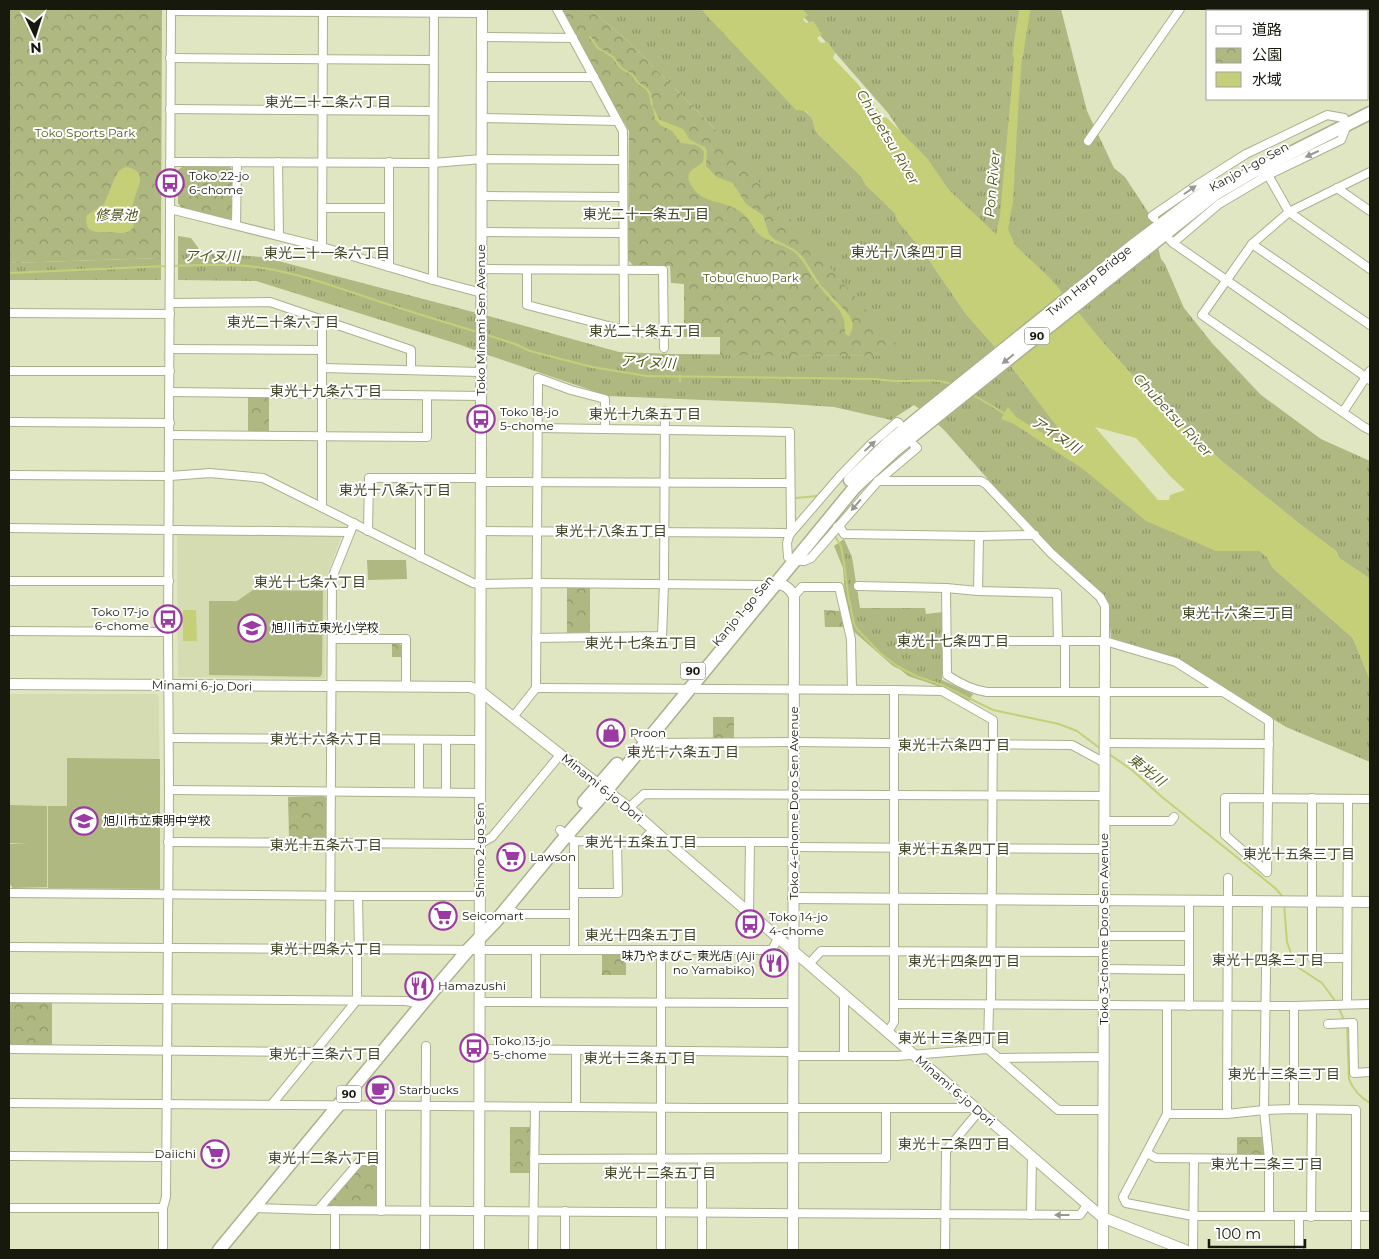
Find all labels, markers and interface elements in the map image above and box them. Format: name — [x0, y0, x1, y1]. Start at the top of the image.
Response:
north arrow — [10, 10, 60, 60]
legend — [1206, 10, 1369, 100]
text: 道路 — [1252, 20, 1282, 39]
text: N — [30, 39, 42, 57]
text: 公園 — [1252, 45, 1282, 64]
text: 水域 — [1252, 70, 1282, 89]
water label: Chubetsu River — [853, 86, 924, 188]
district label: 東光二十二条六丁目 — [265, 93, 391, 111]
park label: Toko Sports Park — [35, 125, 136, 140]
street label: Kanjo 1-go Sen — [1207, 139, 1291, 194]
water label: Pon River — [980, 149, 1004, 218]
one-way arrow — [1305, 150, 1319, 158]
bus stop icon: Toko 22-jo 6-chome — [155, 168, 185, 198]
place label: Toko 22-jo 6-chome — [189, 168, 249, 197]
one-way arrow — [1183, 185, 1197, 195]
district label: 東光二十一条五丁目 — [583, 205, 709, 223]
water label: 修景池 — [95, 206, 139, 224]
street label: Twin Harp Bridge — [1043, 242, 1134, 319]
district label: 東光十八条四丁目 — [851, 243, 963, 261]
district label: 東光二十一条六丁目 — [264, 244, 390, 262]
street label: Toko Minami Sen Avenue — [473, 244, 488, 396]
water label: アイヌ川 — [184, 247, 242, 265]
park label: Tobu Chuo Park — [703, 270, 800, 285]
district label: 東光二十条六丁目 — [227, 313, 339, 331]
district label: 東光二十条五丁目 — [589, 322, 701, 340]
road number: 90 — [1024, 328, 1050, 344]
water label: アイヌ川 — [620, 352, 678, 373]
one-way arrow — [1002, 354, 1015, 365]
water label: Chubetsu River — [1130, 369, 1217, 461]
district label: 東光十九条六丁目 — [270, 382, 382, 400]
bus stop icon: Toko 18-jo 5-chome — [466, 404, 496, 434]
place label: Toko 18-jo 5-chome — [500, 404, 559, 433]
district label: 東光十九条五丁目 — [589, 405, 701, 423]
water label: アイヌ川 — [1028, 412, 1086, 459]
one-way arrow — [864, 440, 876, 452]
district label: 東光十八条六丁目 — [339, 481, 451, 499]
one-way arrow — [851, 499, 862, 511]
district label: 東光十八条五丁目 — [555, 522, 667, 540]
street label: Kanjo 1-go Sen — [709, 572, 777, 649]
district label: 東光十七条六丁目 — [254, 573, 366, 591]
place label: Toko 17-jo 6-chome — [91, 604, 149, 633]
bus stop icon: Toko 17-jo 6-chome — [153, 604, 183, 634]
district label: 東光十六条三丁目 — [1182, 604, 1294, 622]
school or university icon: 旭川市立東光小学校 — [237, 613, 267, 643]
place label: 旭川市立東光小学校 — [271, 620, 379, 635]
district label: 東光十七条四丁目 — [897, 632, 1009, 650]
district label: 東光十七条五丁目 — [585, 634, 697, 652]
road number: 90 — [680, 662, 706, 679]
street label: Minami 6-jo Dori — [152, 677, 252, 694]
street label: Toko 4-chome Doro Sen Avenue — [786, 706, 801, 900]
shop icon: Proon — [596, 718, 626, 748]
place label: Proon — [630, 725, 666, 740]
district label: 東光十六条六丁目 — [270, 730, 382, 748]
district label: 東光十六条四丁目 — [898, 736, 1010, 754]
district label: 東光十六条五丁目 — [627, 743, 739, 761]
street label: Minami 6-jo Dori — [559, 750, 646, 825]
water label: 東光川 — [1125, 750, 1171, 791]
street label: Shimo 2-go Sen — [472, 802, 487, 898]
school or university icon: 旭川市立東明中学校 — [69, 806, 99, 836]
place label: 旭川市立東明中学校 — [103, 813, 211, 828]
district label: 東光十五条五丁目 — [585, 833, 697, 851]
street label: Toko 3-chome Doro Sen Avenue — [1096, 833, 1111, 1025]
district label: 東光十五条六丁目 — [270, 836, 382, 854]
district label: 東光十五条四丁目 — [898, 840, 1010, 858]
supermarket icon: Lawson — [496, 842, 526, 872]
district label: 東光十五条三丁目 — [1243, 845, 1355, 863]
place label: Lawson — [530, 849, 576, 864]
supermarket icon: Seicomart — [428, 901, 458, 931]
place label: Seicomart — [462, 908, 524, 923]
bus stop icon: Toko 14-jo 4-chome — [735, 909, 765, 939]
place label: Toko 14-jo 4-chome — [769, 909, 828, 938]
district label: 東光十四条五丁目 — [585, 926, 697, 944]
district label: 東光十四条六丁目 — [270, 940, 382, 958]
place label: 味乃やまびこ 東光店 (Aji no Yamabiko) — [622, 948, 755, 977]
restaurant icon: 味乃やまびこ 東光店 (Aji no Yamabiko) — [759, 948, 789, 978]
district label: 東光十四条三丁目 — [1212, 951, 1324, 969]
district label: 東光十四条四丁目 — [908, 952, 1020, 970]
restaurant icon: Hamazushi — [404, 971, 434, 1001]
place label: Hamazushi — [438, 978, 506, 993]
district label: 東光十三条四丁目 — [898, 1029, 1010, 1047]
bus stop icon: Toko 13-jo 5-chome — [459, 1033, 489, 1063]
place label: Toko 13-jo 5-chome — [493, 1033, 551, 1062]
district label: 東光十三条六丁目 — [269, 1045, 381, 1063]
district label: 東光十三条五丁目 — [584, 1049, 696, 1067]
street label: Minami 6-jo Dori — [913, 1052, 998, 1129]
district label: 東光十三条三丁目 — [1228, 1065, 1340, 1083]
cafe icon: Starbucks — [365, 1075, 395, 1105]
place label: Starbucks — [399, 1082, 459, 1097]
road number: 90 — [336, 1086, 362, 1102]
district label: 東光十二条四丁目 — [898, 1135, 1010, 1153]
supermarket icon: Daiichi — [200, 1139, 230, 1169]
place label: Daiichi — [155, 1146, 196, 1161]
district label: 東光十二条六丁目 — [268, 1149, 380, 1167]
district label: 東光十二条三丁目 — [1211, 1155, 1323, 1173]
district label: 東光十二条五丁目 — [604, 1164, 716, 1182]
one-way arrow — [1053, 1211, 1069, 1219]
scale bar — [1209, 1216, 1305, 1248]
text: 100 m — [1216, 1224, 1261, 1243]

